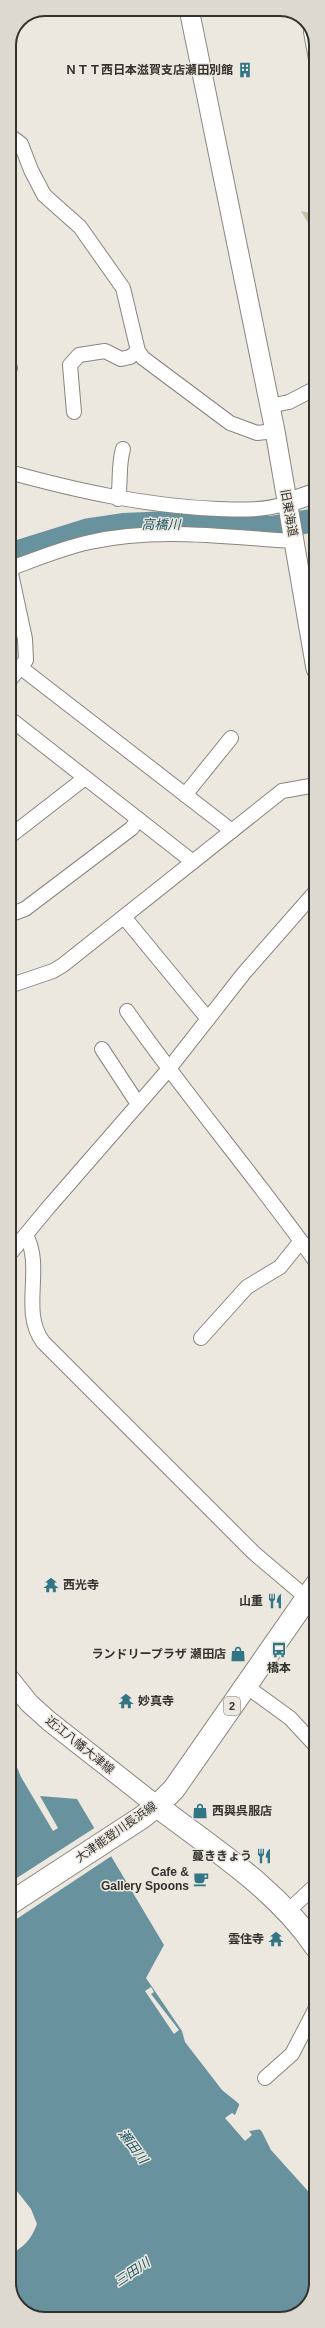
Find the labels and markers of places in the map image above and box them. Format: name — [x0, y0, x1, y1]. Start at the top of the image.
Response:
building icon: ＮＴＴ西日本滋賀支店瀬田別館 — [236, 61, 254, 79]
place label: ＮＴＴ西日本滋賀支店瀬田別館 — [65, 63, 233, 77]
temple icon: 西光寺 — [42, 1576, 60, 1594]
place label: 西光寺 — [63, 1578, 99, 1592]
restaurant icon: 山重 — [266, 1592, 284, 1610]
place label: 山重 — [239, 1594, 263, 1608]
bus stop icon: 橋本 — [270, 1641, 288, 1659]
shop icon: ランドリープラザ 瀬田店 — [229, 1645, 247, 1663]
place label: ランドリープラザ 瀬田店 — [91, 1647, 226, 1661]
place label: 橋本 — [267, 1661, 291, 1675]
temple icon: 妙真寺 — [117, 1692, 135, 1710]
place label: 妙真寺 — [138, 1694, 174, 1708]
shop icon: 西與呉服店 — [191, 1802, 209, 1820]
place label: 西與呉服店 — [212, 1804, 272, 1818]
restaurant icon: 蔓ききょう — [255, 1847, 273, 1865]
place label: 蔓ききょう — [192, 1849, 252, 1863]
place label: Cafe & Gallery Spoons — [101, 1865, 189, 1893]
cafe icon: Cafe & Gallery Spoons — [192, 1870, 210, 1888]
temple icon: 雲住寺 — [267, 1930, 285, 1948]
place label: 雲住寺 — [228, 1932, 264, 1946]

